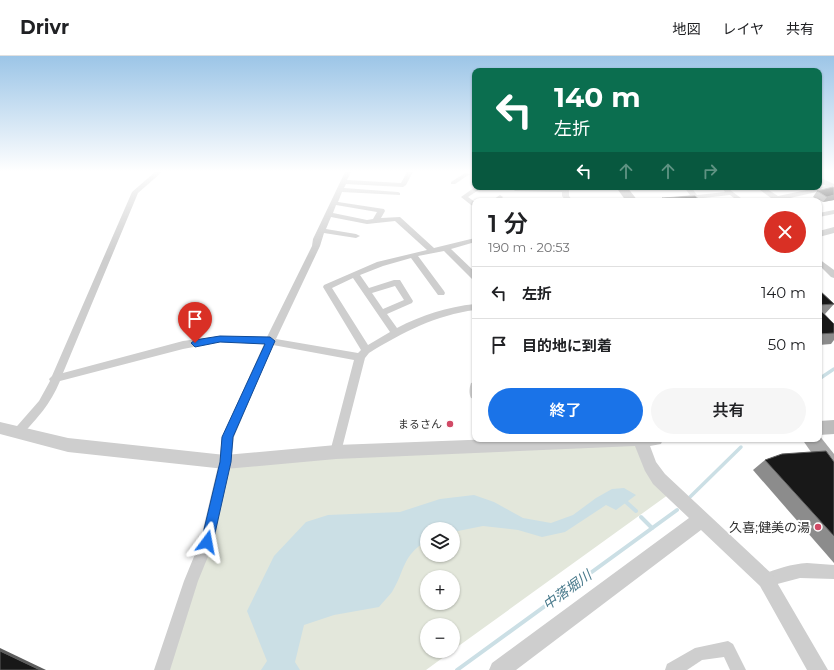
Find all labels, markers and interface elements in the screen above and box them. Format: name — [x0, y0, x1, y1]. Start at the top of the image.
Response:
text: Drivr — [20, 16, 69, 39]
text: 地図 — [672, 20, 700, 38]
text: レイヤ — [722, 20, 764, 38]
text: 共有 — [786, 20, 814, 38]
text: 140 m — [554, 80, 641, 114]
icon: left — [488, 84, 540, 136]
text: 左折 — [554, 118, 590, 140]
icon: left — [573, 160, 595, 182]
icon: ahead — [615, 160, 637, 182]
icon: ahead — [657, 160, 679, 182]
icon: right — [699, 160, 721, 182]
text: 1 分 — [488, 209, 528, 238]
button: close — [764, 211, 806, 253]
text: 190 m · 20:53 — [488, 239, 570, 255]
icon: left — [488, 282, 510, 304]
text: 140 m — [761, 283, 806, 302]
text: 左折 — [522, 284, 552, 303]
pin — [178, 302, 212, 343]
icon: arrive — [184, 308, 206, 330]
icon: arrive — [488, 334, 510, 356]
text: 50 m — [768, 335, 806, 354]
text: 目的地に到着 — [522, 336, 612, 355]
button: 終了 — [488, 388, 643, 434]
button: 共有 — [651, 388, 806, 434]
place label: まるさん — [398, 417, 442, 431]
marker: まるさん — [445, 419, 455, 429]
place label: 久喜;健美の湯 — [729, 519, 810, 535]
position arrow — [186, 521, 228, 563]
map controls — [420, 522, 460, 658]
button: layers — [420, 522, 460, 562]
marker: 久喜;健美の湯 — [813, 522, 823, 532]
water label: 中落堀川 — [539, 565, 597, 614]
button: + — [420, 570, 460, 610]
button: − — [420, 618, 460, 658]

